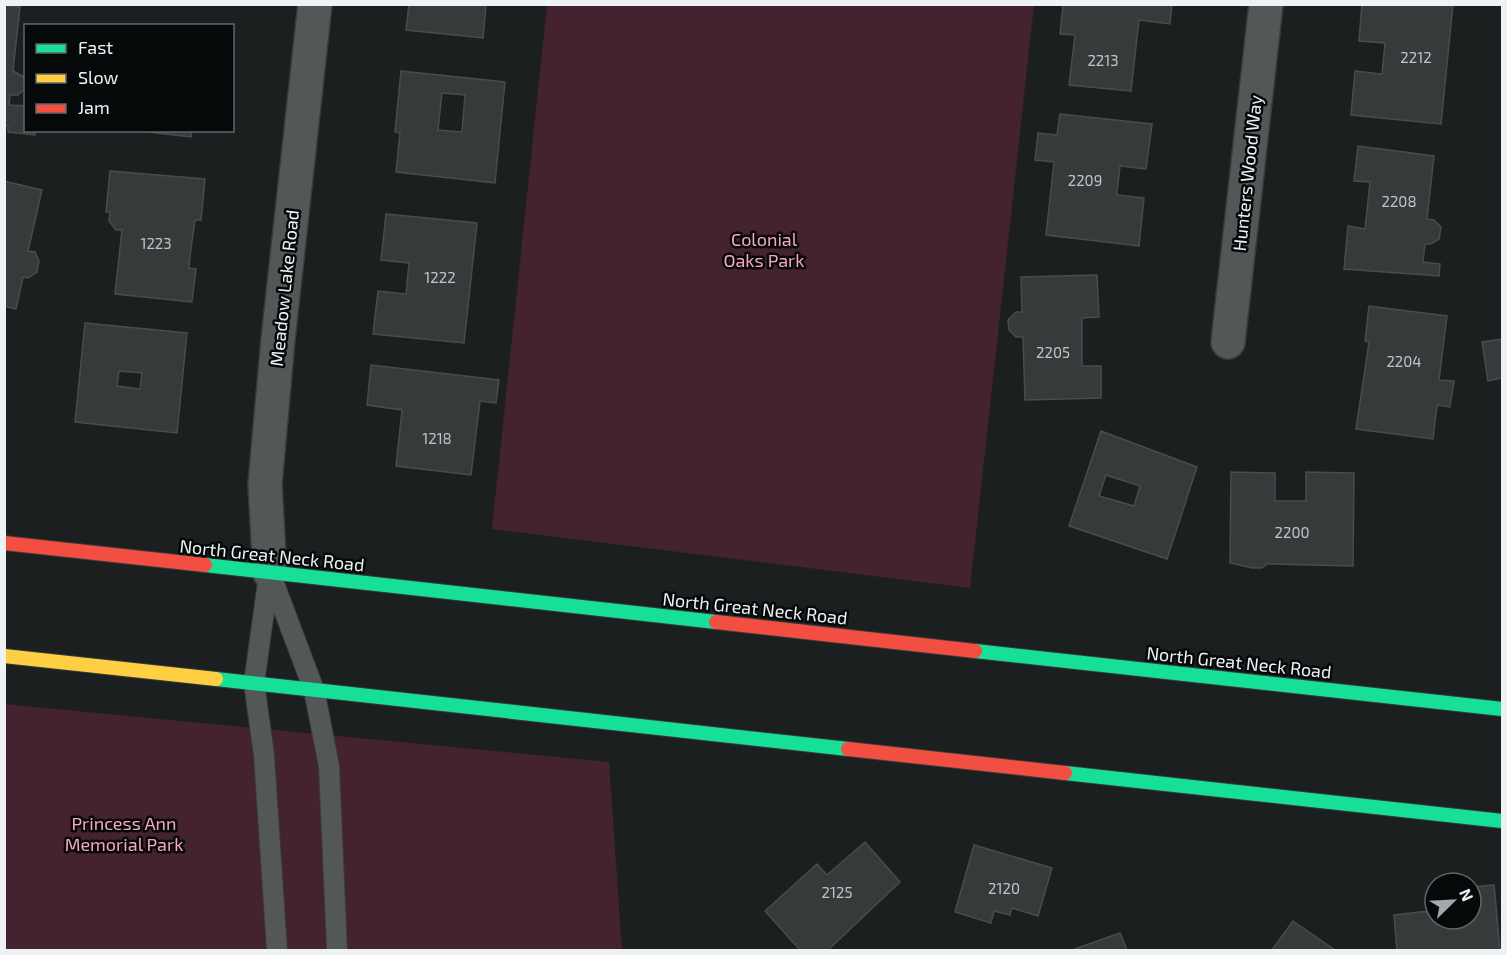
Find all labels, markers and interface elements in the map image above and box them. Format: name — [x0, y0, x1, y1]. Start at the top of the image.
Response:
legend — [24, 24, 234, 132]
text: Fast — [78, 36, 113, 58]
house number: 2212 — [1400, 48, 1432, 66]
house number: 2213 — [1087, 51, 1119, 69]
text: Slow — [78, 66, 119, 88]
street label: Hunters Wood Way — [1228, 93, 1266, 252]
text: Jam — [78, 96, 110, 118]
house number: 2209 — [1068, 171, 1102, 189]
house number: 2208 — [1381, 192, 1417, 210]
street label: Meadow Lake Road — [265, 209, 303, 367]
park label: Colonial Oaks Park — [723, 228, 805, 271]
house number: 1223 — [140, 234, 172, 252]
house number: 1222 — [424, 268, 456, 286]
house number: 2205 — [1036, 343, 1070, 361]
house number: 2204 — [1386, 352, 1422, 370]
house number: 1218 — [422, 429, 452, 447]
house number: 2200 — [1275, 523, 1309, 541]
street label: North Great Neck Road — [178, 534, 366, 576]
street label: North Great Neck Road — [661, 587, 849, 629]
street label: North Great Neck Road — [1145, 641, 1333, 683]
park label: Princess Ann Memorial Park — [65, 812, 183, 855]
north arrow — [1423, 871, 1483, 931]
house number: 2120 — [988, 879, 1020, 897]
house number: 2125 — [822, 883, 852, 901]
text: N — [1456, 886, 1478, 904]

